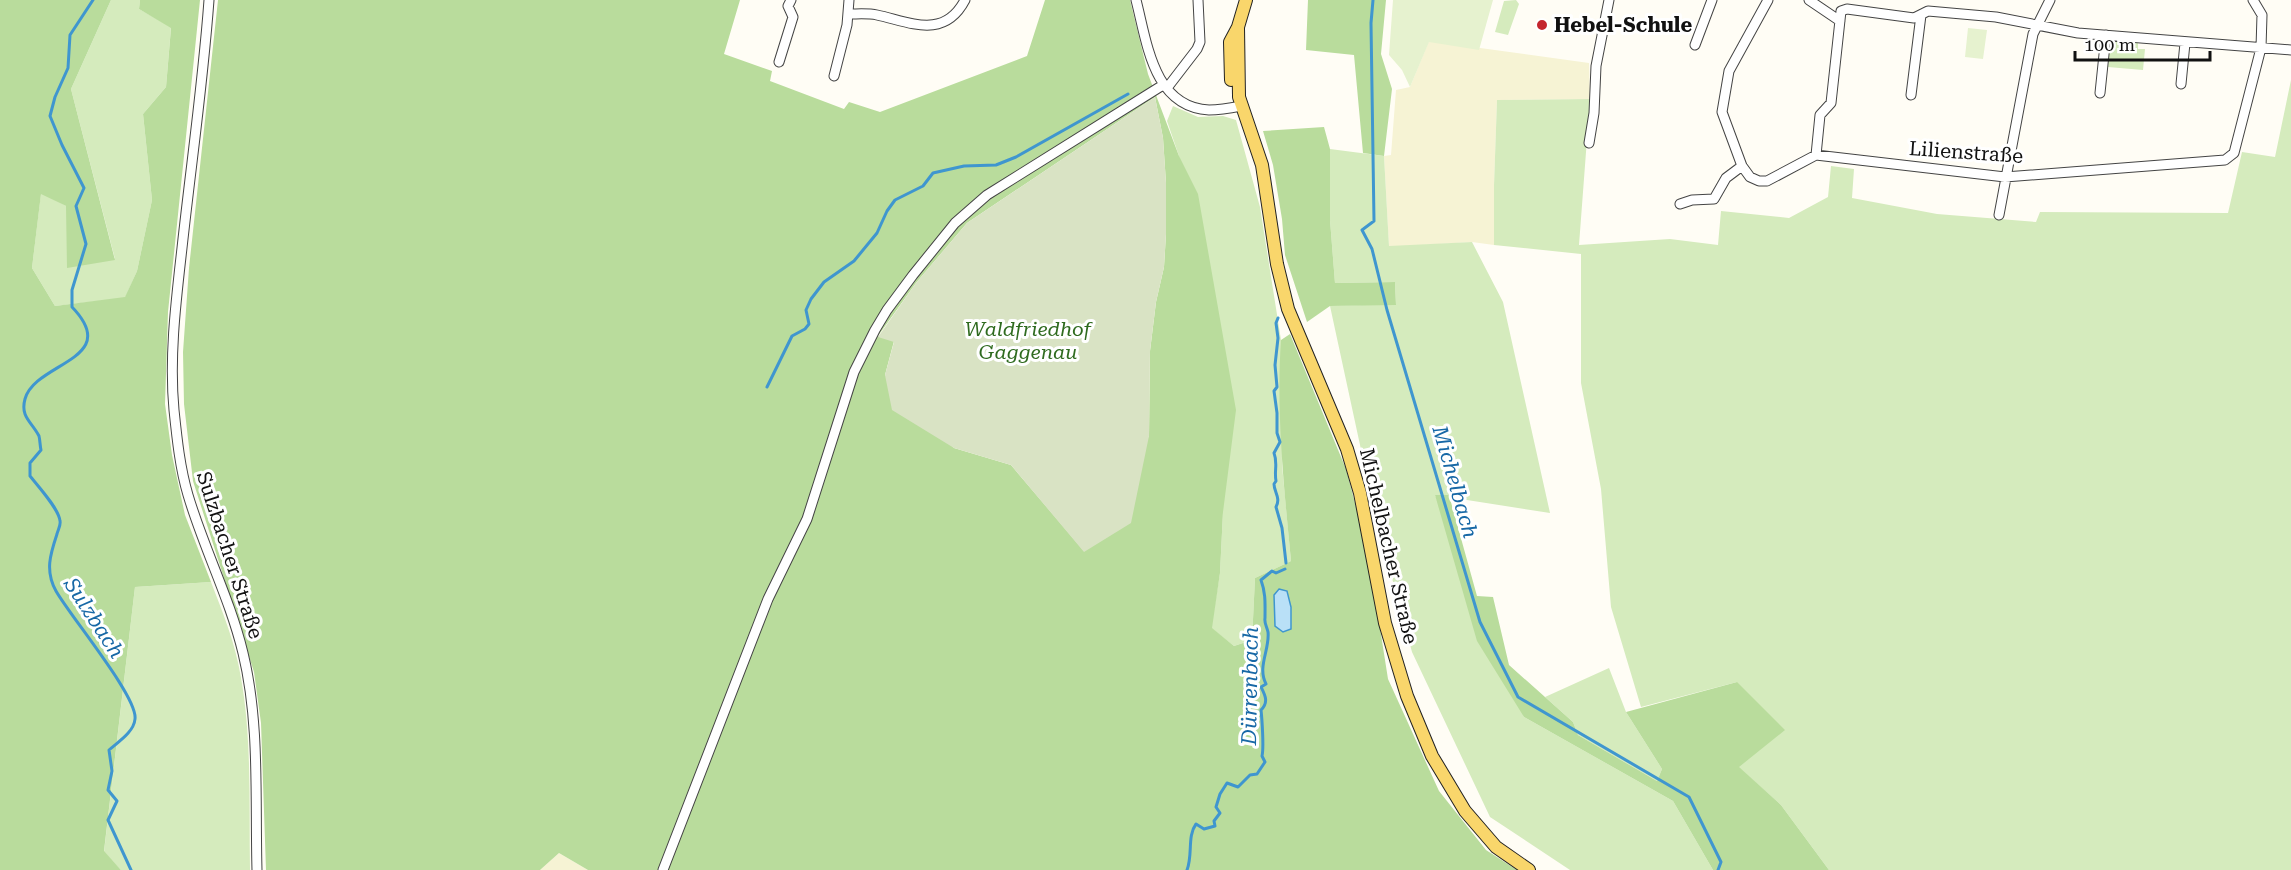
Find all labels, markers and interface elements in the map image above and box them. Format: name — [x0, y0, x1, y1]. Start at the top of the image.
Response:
place label: Hebel-Schule — [1554, 13, 1692, 37]
marker: Hebel-Schule — [1535, 18, 1549, 32]
scale bar — [2075, 24, 2210, 62]
text: 100 m — [2084, 34, 2135, 55]
street label: Lilienstraße — [1908, 136, 2024, 168]
park label: Waldfriedhof Gaggenau — [965, 317, 1094, 364]
water label: Michelbach — [1427, 422, 1483, 541]
street label: Michelbacher Straße — [1355, 446, 1423, 646]
street label: Sulzbacher Straße — [192, 468, 268, 642]
water label: Sulzbach — [59, 572, 129, 663]
water label: Dürrenbach — [1237, 626, 1263, 747]

